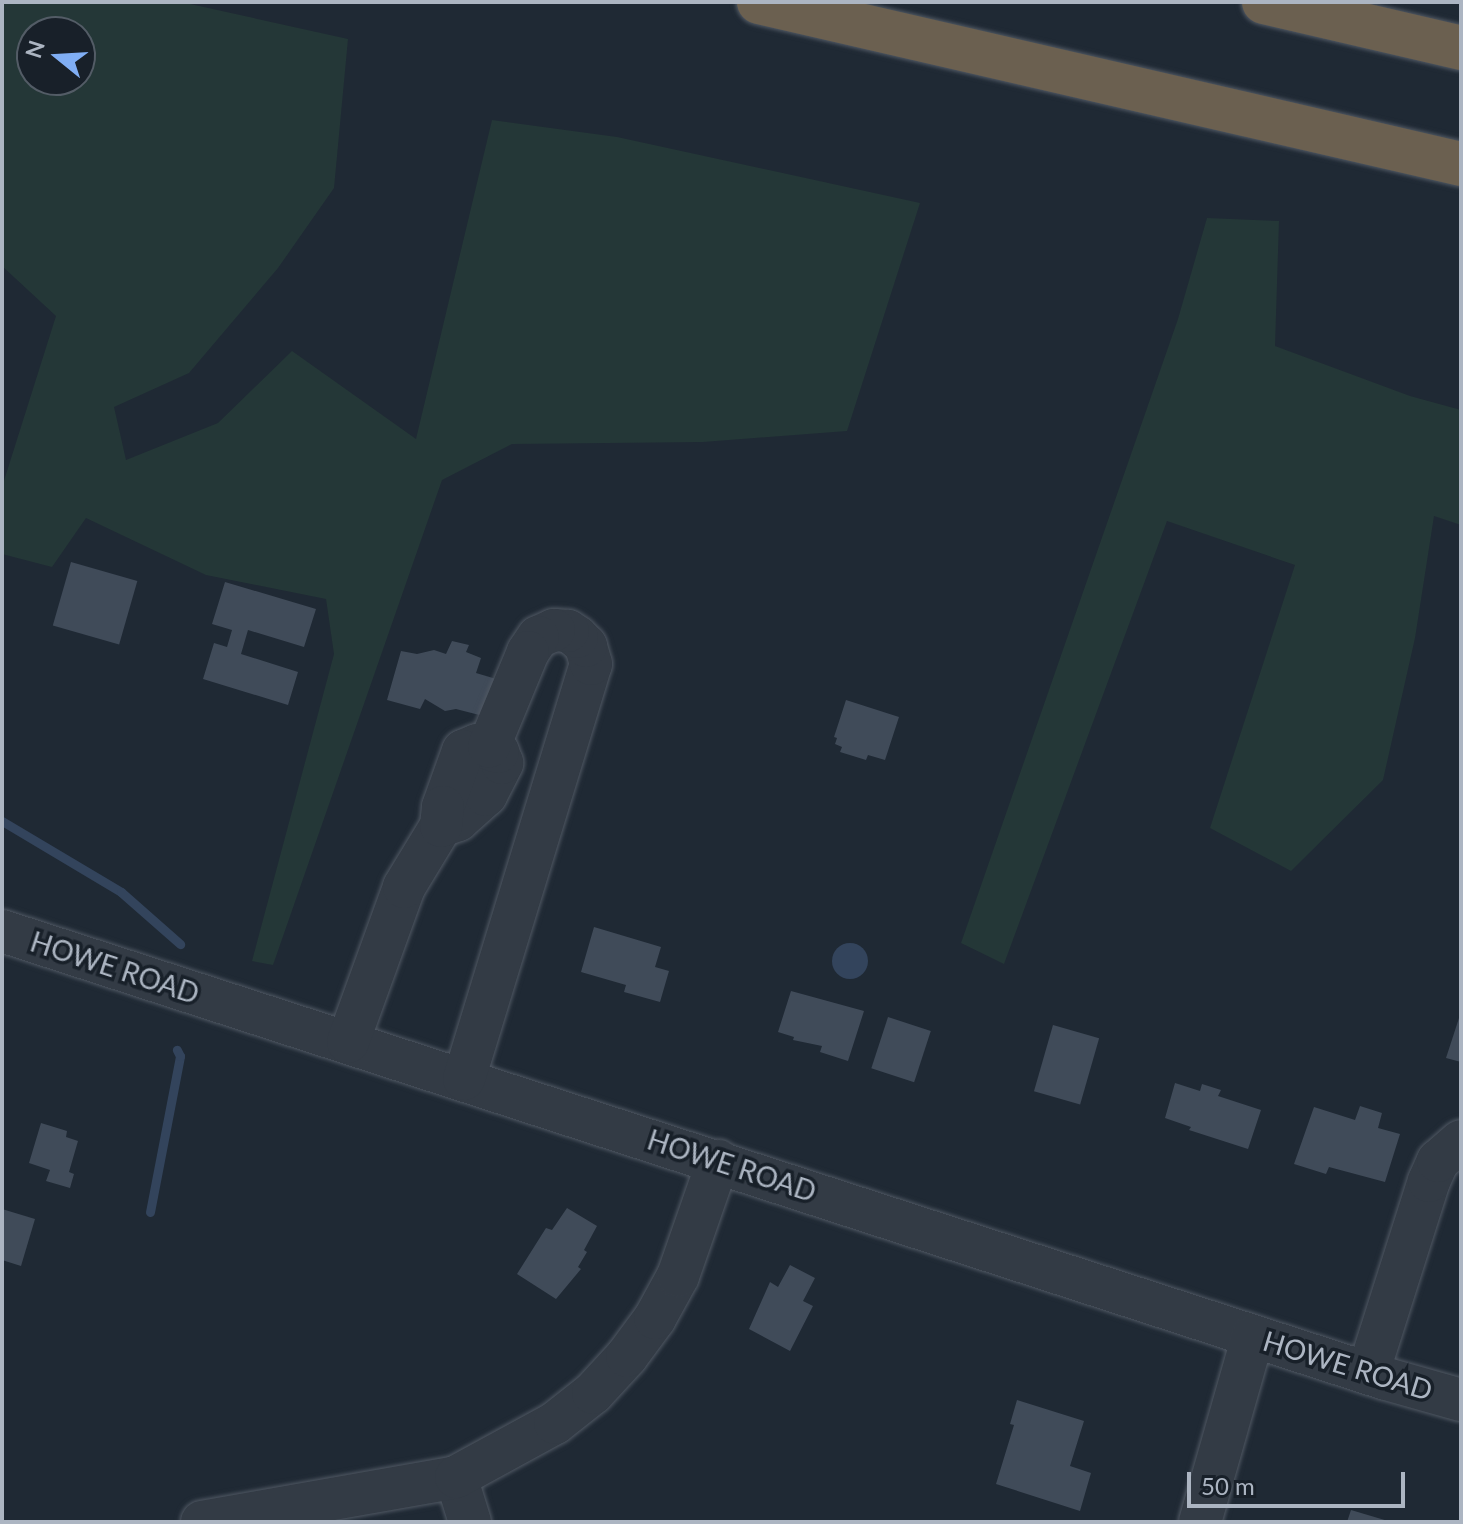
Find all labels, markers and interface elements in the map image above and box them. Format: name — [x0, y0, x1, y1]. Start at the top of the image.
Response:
north arrow — [16, 16, 96, 96]
text: N — [19, 37, 50, 61]
street label: HOWE ROAD — [26, 924, 204, 1010]
street label: HOWE ROAD — [643, 1122, 821, 1208]
street label: HOWE ROAD — [1259, 1323, 1437, 1407]
scale bar — [1191, 1456, 1409, 1506]
text: 50 m — [1201, 1471, 1255, 1500]

